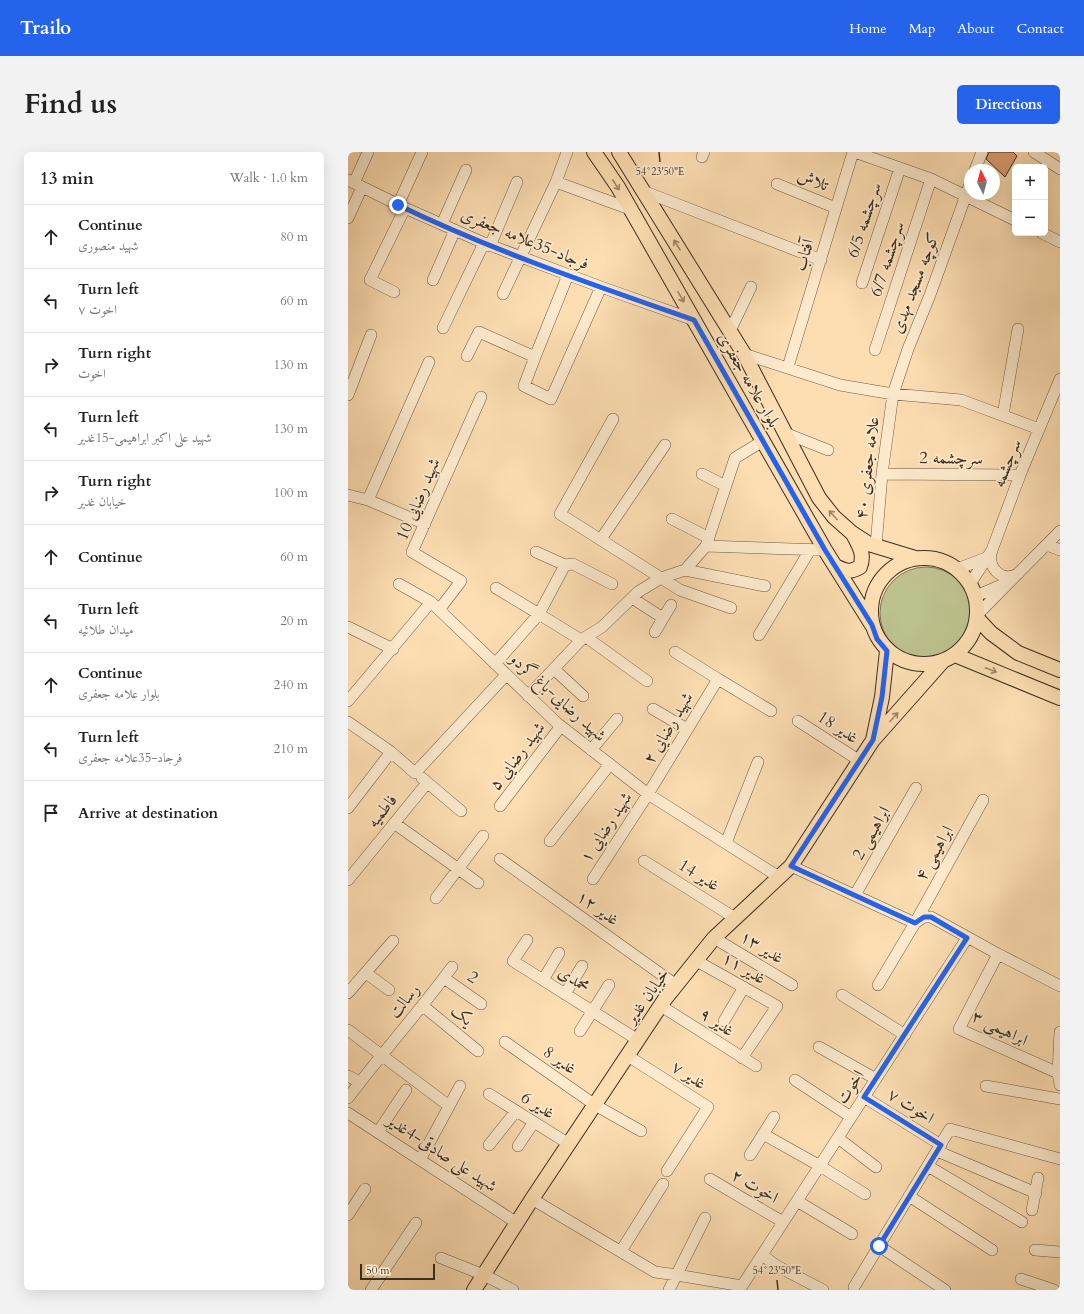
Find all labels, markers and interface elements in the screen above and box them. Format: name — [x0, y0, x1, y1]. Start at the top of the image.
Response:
text: Trailo — [20, 15, 71, 41]
text: Home — [849, 19, 887, 38]
text: Map — [909, 19, 935, 38]
text: About — [957, 19, 994, 38]
text: Contact — [1016, 19, 1064, 38]
text: Find us — [24, 85, 117, 123]
button: Directions — [957, 85, 1060, 124]
street label: تلاش — [794, 163, 833, 197]
north arrow — [964, 164, 1000, 200]
map controls — [1012, 164, 1048, 236]
button: + — [1012, 164, 1048, 200]
text: 54°23'50"E — [636, 165, 684, 179]
text: 13 min — [40, 167, 94, 190]
text: Walk · 1.0 km — [229, 169, 308, 187]
one-way arrow — [612, 179, 620, 190]
street label: سرچشمه 6/5 — [841, 179, 887, 261]
route end — [389, 196, 407, 214]
button: − — [1012, 200, 1048, 236]
street label: فرجاد-35علامه جعفری — [457, 203, 593, 275]
text: Continue — [78, 215, 143, 235]
street label: سرچشمه 6/7 — [864, 218, 910, 300]
icon: ahead — [40, 226, 62, 248]
text: 80 m — [280, 228, 308, 246]
street label: کوچه مسجد مهدی — [885, 229, 945, 337]
street label: آفتاب — [788, 234, 820, 274]
text: شهید منصوری — [78, 237, 138, 255]
one-way arrow — [673, 240, 681, 251]
text: Turn left — [78, 279, 139, 299]
icon: left — [40, 290, 62, 312]
one-way arrow — [677, 291, 685, 303]
text: 60 m — [280, 292, 308, 310]
text: اخوت ۷ — [78, 301, 117, 319]
street label: بلوار علامه جعفری — [712, 328, 786, 432]
text: Turn right — [78, 343, 151, 363]
icon: right — [40, 354, 62, 376]
text: 130 m — [274, 356, 308, 374]
text: اخوت — [78, 365, 106, 383]
text: Turn left — [78, 407, 139, 427]
street label: علامه جعفری ۴۰ — [849, 415, 885, 521]
icon: left — [40, 418, 62, 440]
text: 130 m — [274, 420, 308, 438]
text: شهید علی اکبر ابراهیمی-15غدیر — [78, 429, 211, 447]
street label: سرچشمه — [987, 435, 1027, 491]
street label: سرچشمه 2 — [919, 446, 983, 470]
street label: شهید رضایی 10 — [390, 454, 446, 544]
text: Turn right — [78, 471, 151, 491]
icon: right — [40, 482, 62, 504]
text: 100 m — [274, 484, 308, 502]
text: خیابان غدیر — [78, 493, 126, 511]
one-way arrow — [828, 510, 838, 520]
icon: ahead — [40, 546, 62, 568]
text: Continue — [78, 547, 143, 567]
text: 60 m — [280, 548, 308, 566]
text: Turn left — [78, 599, 139, 619]
icon: left — [40, 610, 62, 632]
text: 20 m — [280, 612, 308, 630]
text: میدان طلائیه — [78, 621, 134, 639]
street label: شهید رضایی-باغ گردو — [502, 646, 611, 748]
text: Continue — [78, 663, 143, 683]
one-way arrow — [984, 667, 996, 674]
icon: ahead — [40, 674, 62, 696]
text: 240 m — [274, 676, 308, 694]
text: بلوار علامه جعفری — [78, 685, 160, 703]
street label: شهید رضایی ۲ — [638, 688, 699, 768]
street label: غدیر 18 — [813, 705, 863, 749]
one-way arrow — [889, 712, 898, 722]
street label: شهید رضایی ۵ — [484, 717, 550, 795]
text: Turn left — [78, 727, 139, 747]
icon: left — [40, 738, 62, 760]
text: 210 m — [274, 740, 308, 758]
text: فرجاد-35علامه جعفری — [78, 749, 182, 767]
street label: شهید رضایی ۱ — [575, 787, 637, 867]
street label: فاطمیه — [361, 789, 403, 833]
icon: arrive — [40, 802, 62, 824]
street label: ابراهیمی 2 — [846, 802, 896, 864]
text: Arrive at destination — [78, 803, 218, 823]
street label: ابراهیمی ۴ — [909, 821, 959, 885]
street label: غدیر 14 — [674, 853, 724, 897]
street label: غدیر ۱۲ — [572, 885, 624, 931]
street label: غدیر ۱۳ — [736, 925, 788, 969]
street label: غدیر ۱۱ — [718, 946, 770, 990]
street label: محمدی — [554, 960, 594, 998]
street label: خیابان غدیر — [618, 963, 675, 1030]
street label: 2 — [463, 965, 483, 989]
street label: رسالت — [383, 979, 425, 1023]
street label: یک — [446, 999, 479, 1031]
street label: غدیر ۹ — [695, 1002, 739, 1042]
street label: ابراهیمی ۳ — [968, 1005, 1032, 1052]
street label: غدیر 8 — [539, 1040, 581, 1080]
street label: غدیر ۷ — [667, 1055, 711, 1095]
street label: اخوت — [830, 1065, 870, 1109]
street label: اخوت ۷ — [883, 1083, 939, 1129]
street label: غدیر 6 — [517, 1086, 559, 1124]
street label: شهید علی صادقی-4غدیر — [380, 1108, 502, 1198]
street label: اخوت ۲ — [727, 1163, 783, 1209]
route start — [870, 1237, 888, 1255]
scale bar — [360, 1262, 435, 1281]
text: 50 m — [366, 1263, 390, 1278]
text: 54°23'50"E — [753, 1264, 801, 1278]

